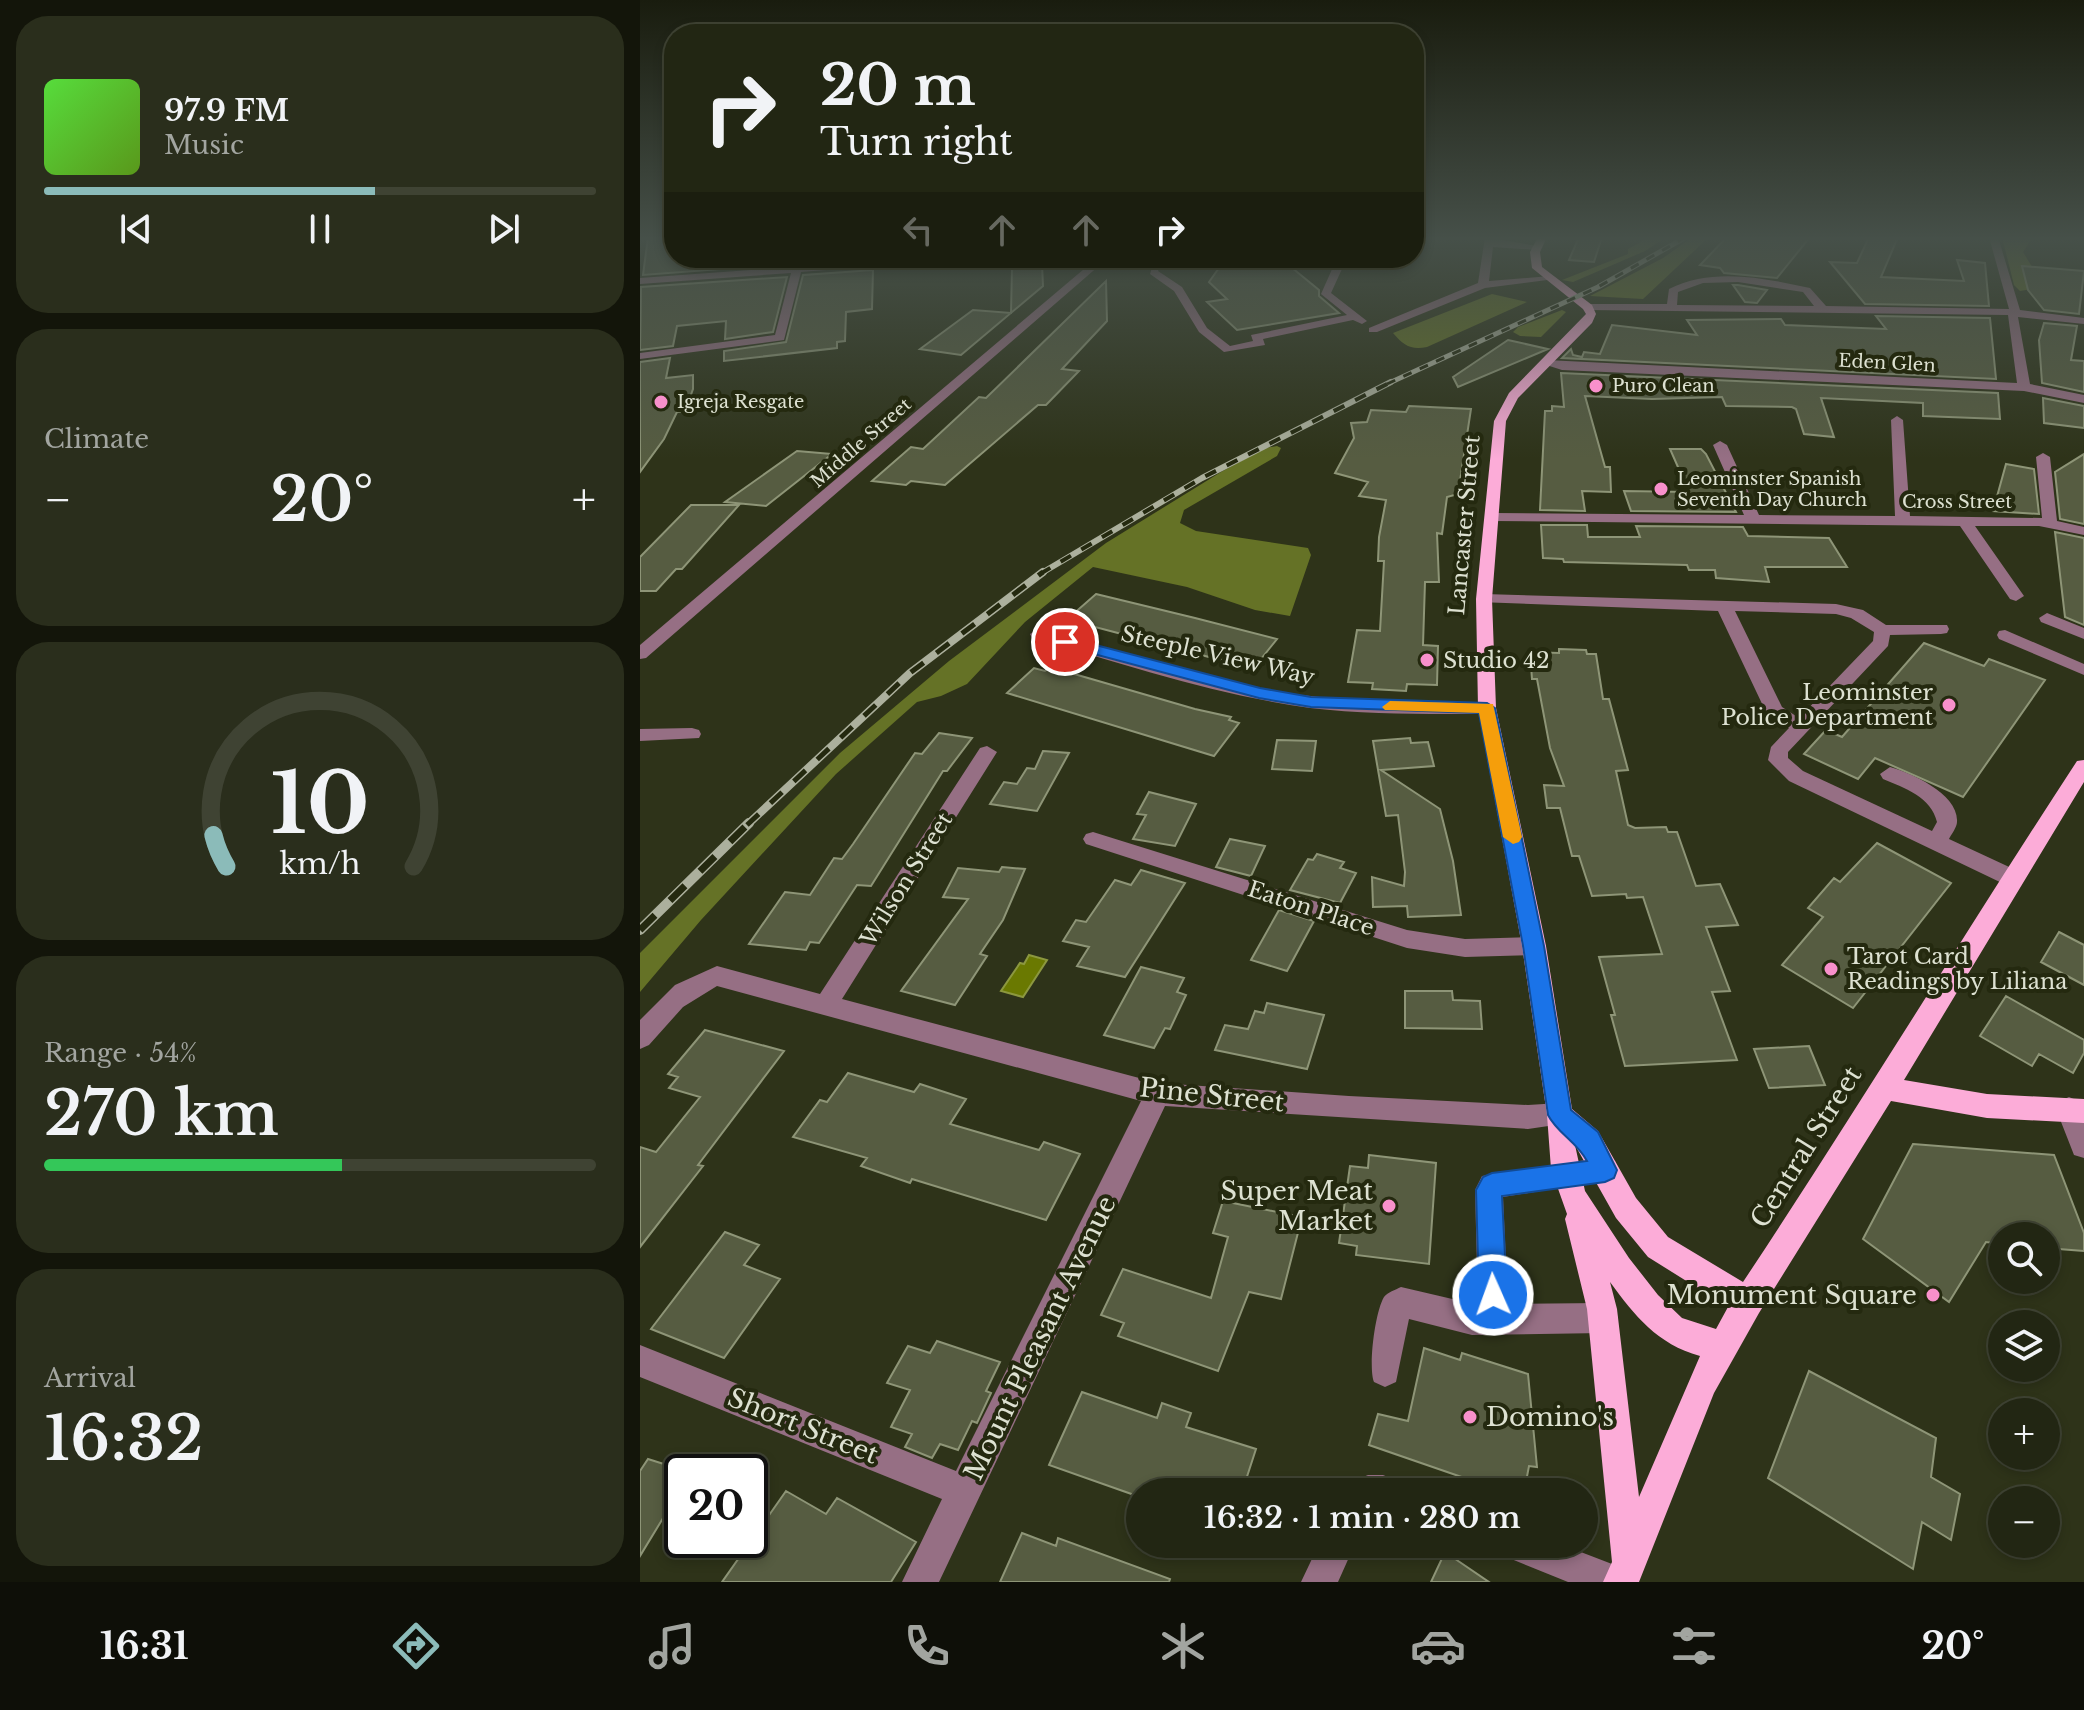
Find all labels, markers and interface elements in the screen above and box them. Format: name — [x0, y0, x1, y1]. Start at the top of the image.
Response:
text: 20 m — [820, 51, 976, 120]
icon: right — [688, 56, 792, 160]
text: 97.9 FM — [164, 92, 289, 129]
text: Turn right — [820, 120, 1013, 165]
text: Music — [164, 129, 244, 161]
icon: previous — [114, 207, 158, 251]
icon: pause — [298, 207, 342, 251]
icon: next — [482, 207, 526, 251]
icon: left — [896, 208, 940, 252]
icon: ahead — [980, 208, 1024, 252]
icon: ahead — [1064, 208, 1108, 252]
icon: right — [1148, 208, 1192, 252]
street label: Eden Glen — [1838, 349, 1936, 377]
place label: Puro Clean — [1612, 375, 1715, 397]
marker: Puro Clean — [1587, 377, 1605, 395]
place label: Igreja Resgate — [677, 391, 804, 413]
marker: Igreja Resgate — [652, 393, 670, 411]
street label: Middle Street — [806, 393, 916, 492]
text: Climate — [44, 423, 149, 455]
street label: Lancaster Street — [1443, 433, 1486, 616]
text: 20° — [270, 463, 373, 537]
place label: Leominster Spanish Seventh Day Church — [1677, 468, 1867, 511]
text: − — [44, 472, 72, 527]
text: + — [572, 472, 596, 527]
marker: Leominster Spanish Seventh Day Church — [1652, 480, 1670, 498]
street label: Cross Street — [1902, 491, 2012, 513]
pin — [1031, 608, 1099, 676]
icon: arrive — [1043, 620, 1087, 664]
street label: Steeple View Way — [1118, 620, 1317, 691]
place label: Studio 42 — [1443, 647, 1550, 674]
marker: Studio 42 — [1418, 651, 1436, 669]
place label: Leominster Police Department — [1721, 679, 1934, 731]
marker: Leominster Police Department — [1940, 696, 1958, 714]
text: 10 — [270, 752, 370, 855]
street label: Wilson Street — [854, 807, 959, 952]
text: km/h — [279, 846, 361, 882]
street label: Eaton Place — [1244, 875, 1377, 942]
place label: Tarot Card Readings by Liliana — [1847, 943, 2068, 995]
marker: Tarot Card Readings by Liliana — [1822, 960, 1840, 978]
text: Range · 54% — [44, 1037, 197, 1069]
street label: Central Street — [1744, 1060, 1869, 1234]
street label: Pine Street — [1138, 1071, 1286, 1119]
text: 270 km — [44, 1077, 279, 1151]
place label: Super Meat Market — [1220, 1175, 1373, 1237]
street label: Mount Pleasant Avenue — [957, 1191, 1123, 1485]
marker: Super Meat Market — [1380, 1197, 1398, 1215]
map controls — [1988, 1222, 2060, 1558]
button: search — [1988, 1222, 2060, 1294]
position arrow — [1451, 1253, 1535, 1337]
place label: Monument Square — [1666, 1279, 1917, 1311]
marker: Monument Square — [1924, 1286, 1942, 1304]
button: layers — [1988, 1310, 2060, 1382]
text: Arrival — [44, 1362, 136, 1394]
street label: Short Street — [723, 1381, 883, 1471]
button: + — [1988, 1398, 2060, 1470]
place label: Domino's — [1486, 1401, 1614, 1433]
text: 16:32 — [44, 1402, 203, 1476]
marker: Domino's — [1461, 1408, 1479, 1426]
speed limit sign: 20 — [664, 1454, 768, 1558]
button: − — [1988, 1486, 2060, 1558]
text: 16:32 · 1 min · 280 m — [1203, 1499, 1521, 1536]
icon: directions — [388, 1618, 444, 1674]
icon: music — [644, 1618, 700, 1674]
icon: phone — [899, 1618, 955, 1674]
icon: climate — [1155, 1618, 1211, 1674]
icon: car — [1410, 1618, 1466, 1674]
icon: filters — [1666, 1618, 1722, 1674]
text: 16:31 — [100, 1624, 189, 1669]
text: 20° — [1922, 1624, 1984, 1669]

